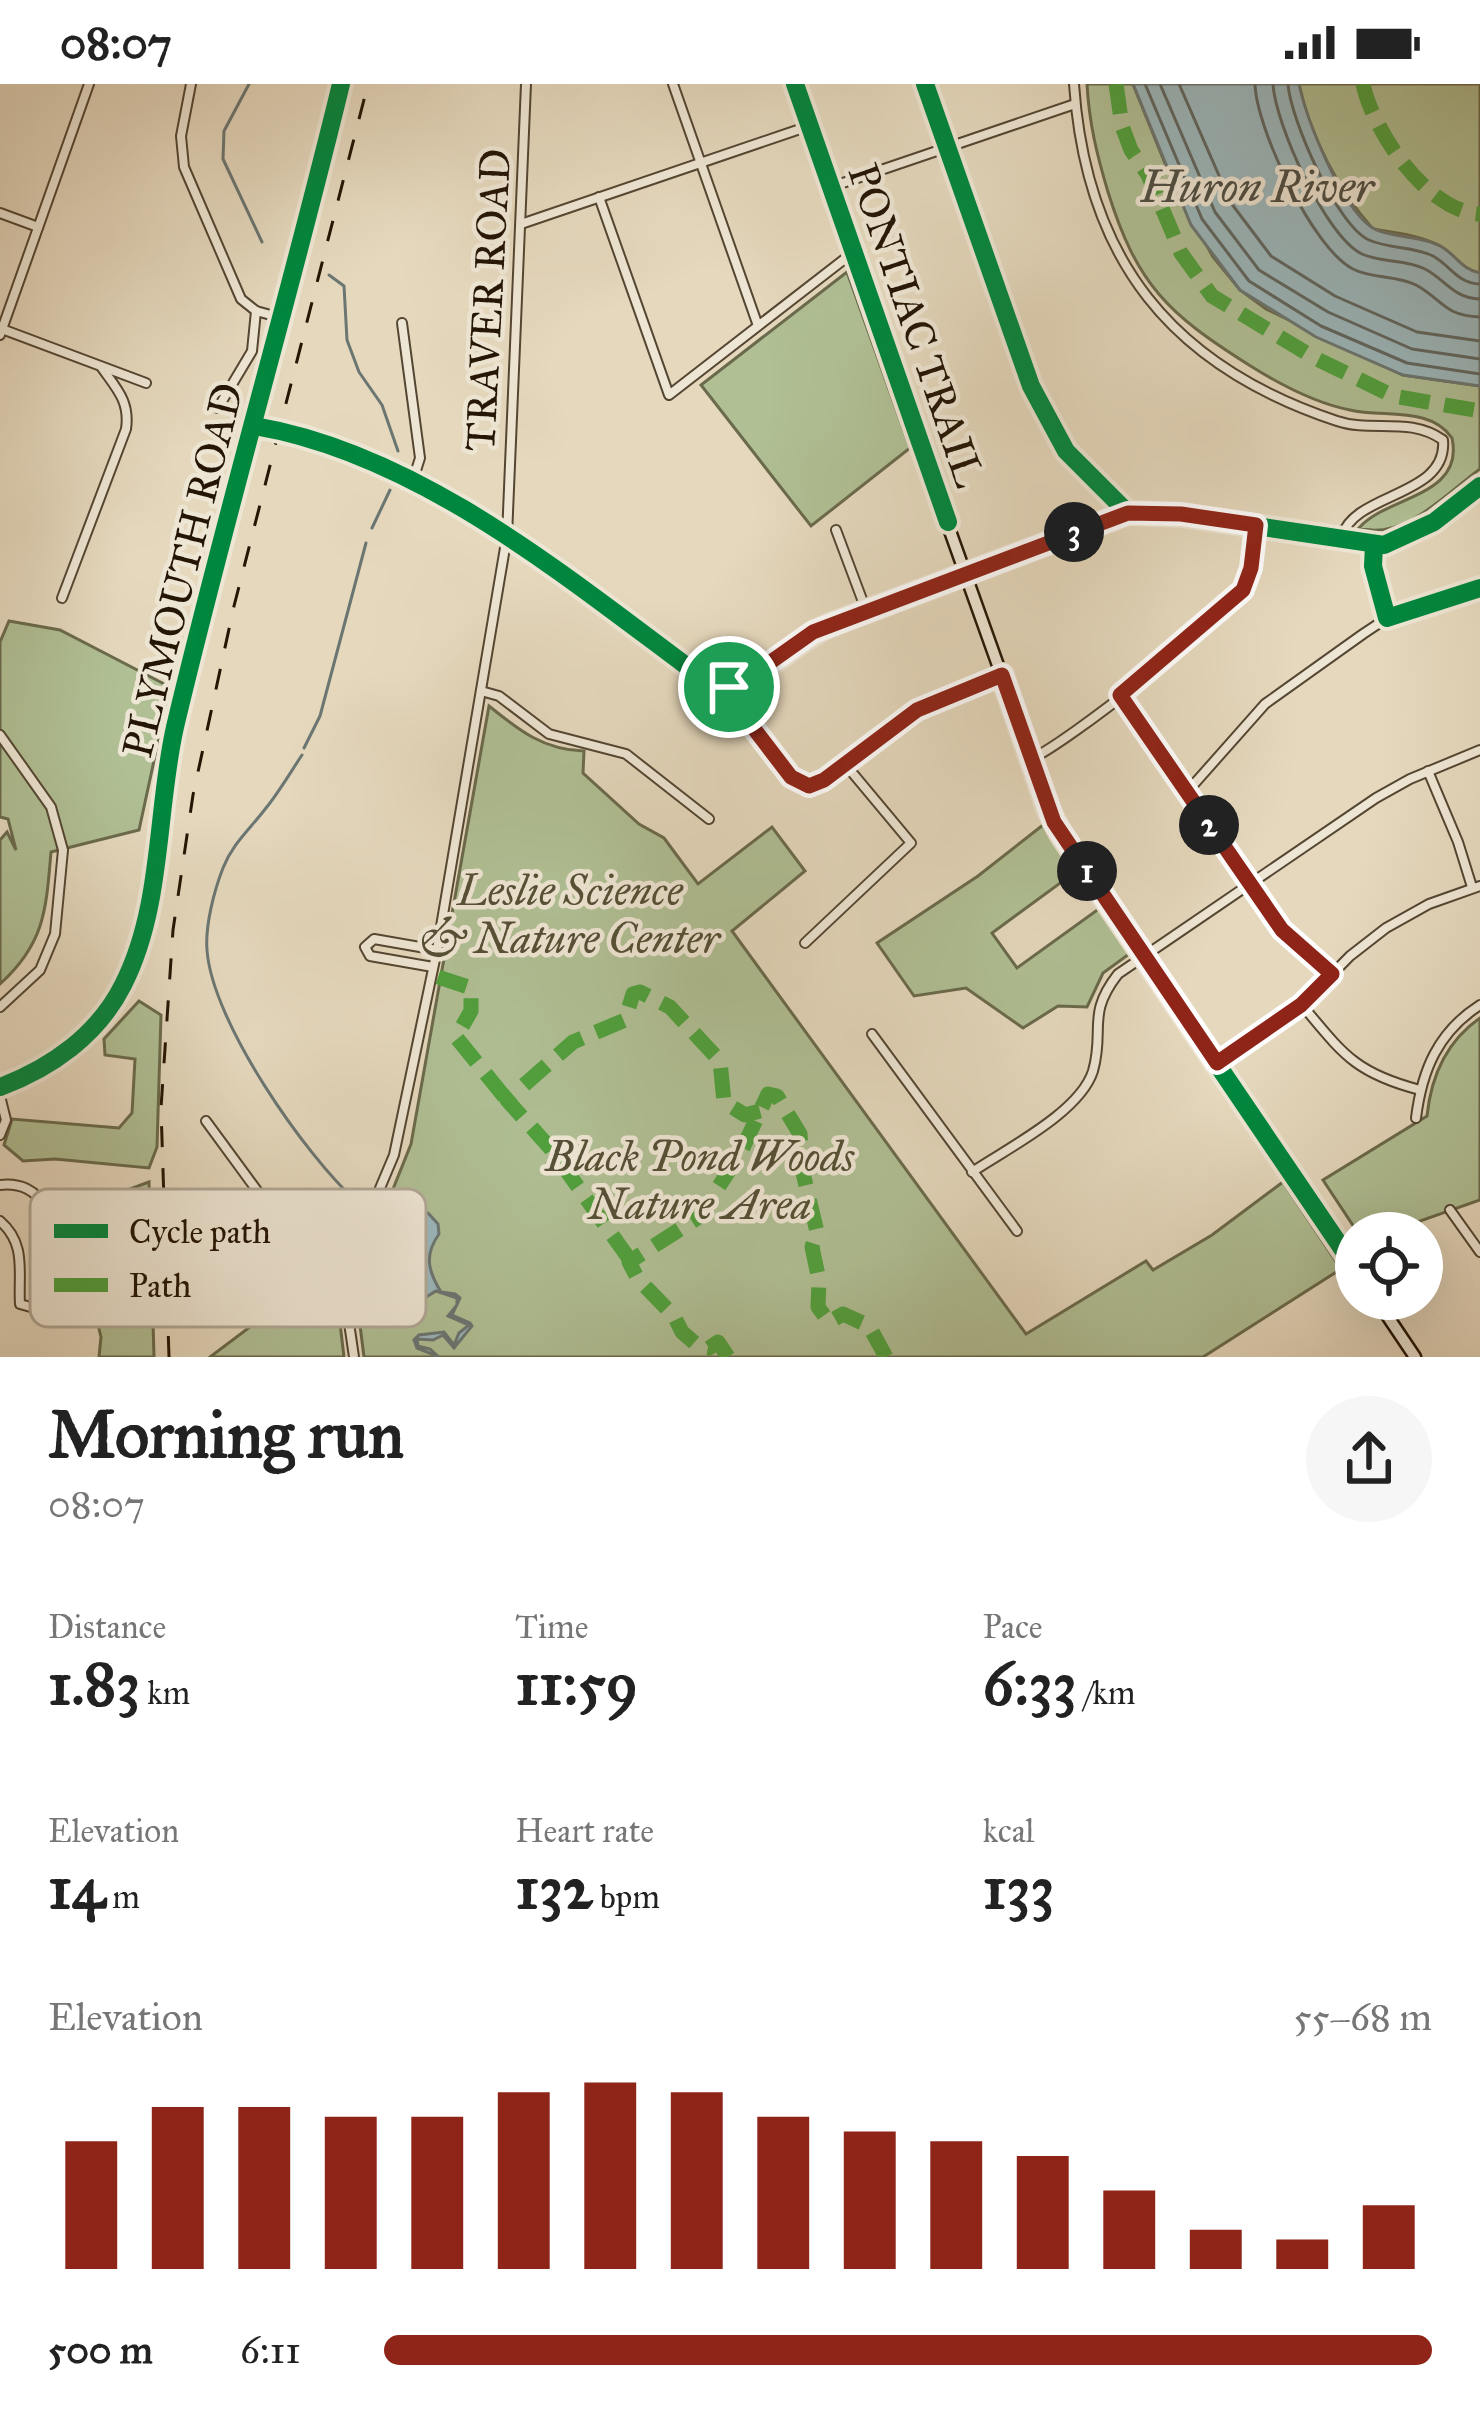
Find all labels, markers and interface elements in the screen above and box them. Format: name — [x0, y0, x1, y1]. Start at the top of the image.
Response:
text: 08:07 — [60, 15, 172, 70]
street label: TRAVER ROAD — [454, 147, 522, 453]
street label: PONTIAC TRAIL — [836, 157, 996, 494]
water label: Huron River — [1139, 159, 1376, 214]
street label: PLYMOUTH ROAD — [111, 378, 255, 763]
pin: 3 — [1044, 502, 1104, 562]
text: 3 — [1067, 512, 1081, 552]
pin — [678, 636, 780, 738]
icon: arrive — [696, 654, 762, 720]
pin: 2 — [1179, 795, 1239, 855]
text: 2 — [1201, 805, 1217, 845]
pin: 1 — [1057, 841, 1117, 901]
text: 1 — [1080, 851, 1094, 891]
park label: Leslie Science & Nature Center — [420, 865, 722, 965]
park label: Black Pond Woods Nature Area — [544, 1131, 855, 1231]
legend — [30, 1189, 426, 1327]
text: Cycle path — [129, 1212, 271, 1252]
map controls — [1335, 1212, 1443, 1320]
button: locate — [1335, 1212, 1443, 1320]
text: Path — [129, 1266, 191, 1306]
text: Morning run — [48, 1394, 404, 1475]
button: share — [1306, 1396, 1432, 1522]
text: 08:07 — [48, 1480, 145, 1528]
text: Distance — [48, 1607, 166, 1647]
text: Time — [515, 1607, 588, 1647]
text: Pace — [983, 1607, 1043, 1647]
text: 1.83 — [48, 1647, 140, 1720]
text: 11:59 — [515, 1647, 638, 1720]
text: 6:33 — [983, 1647, 1077, 1720]
text: km — [140, 1673, 190, 1713]
text: /km — [1077, 1673, 1136, 1713]
text: Elevation — [48, 1811, 179, 1851]
text: Heart rate — [515, 1811, 654, 1851]
text: kcal — [983, 1811, 1035, 1851]
text: 14 — [48, 1851, 105, 1924]
text: 132 — [515, 1851, 593, 1924]
text: 133 — [983, 1851, 1054, 1924]
text: m — [105, 1877, 140, 1917]
text: bpm — [593, 1877, 660, 1917]
text: Elevation — [48, 1993, 203, 2041]
text: 55–68 m — [1293, 1993, 1432, 2041]
text: 500 m — [48, 2326, 153, 2374]
text: 6:11 — [240, 2326, 301, 2374]

